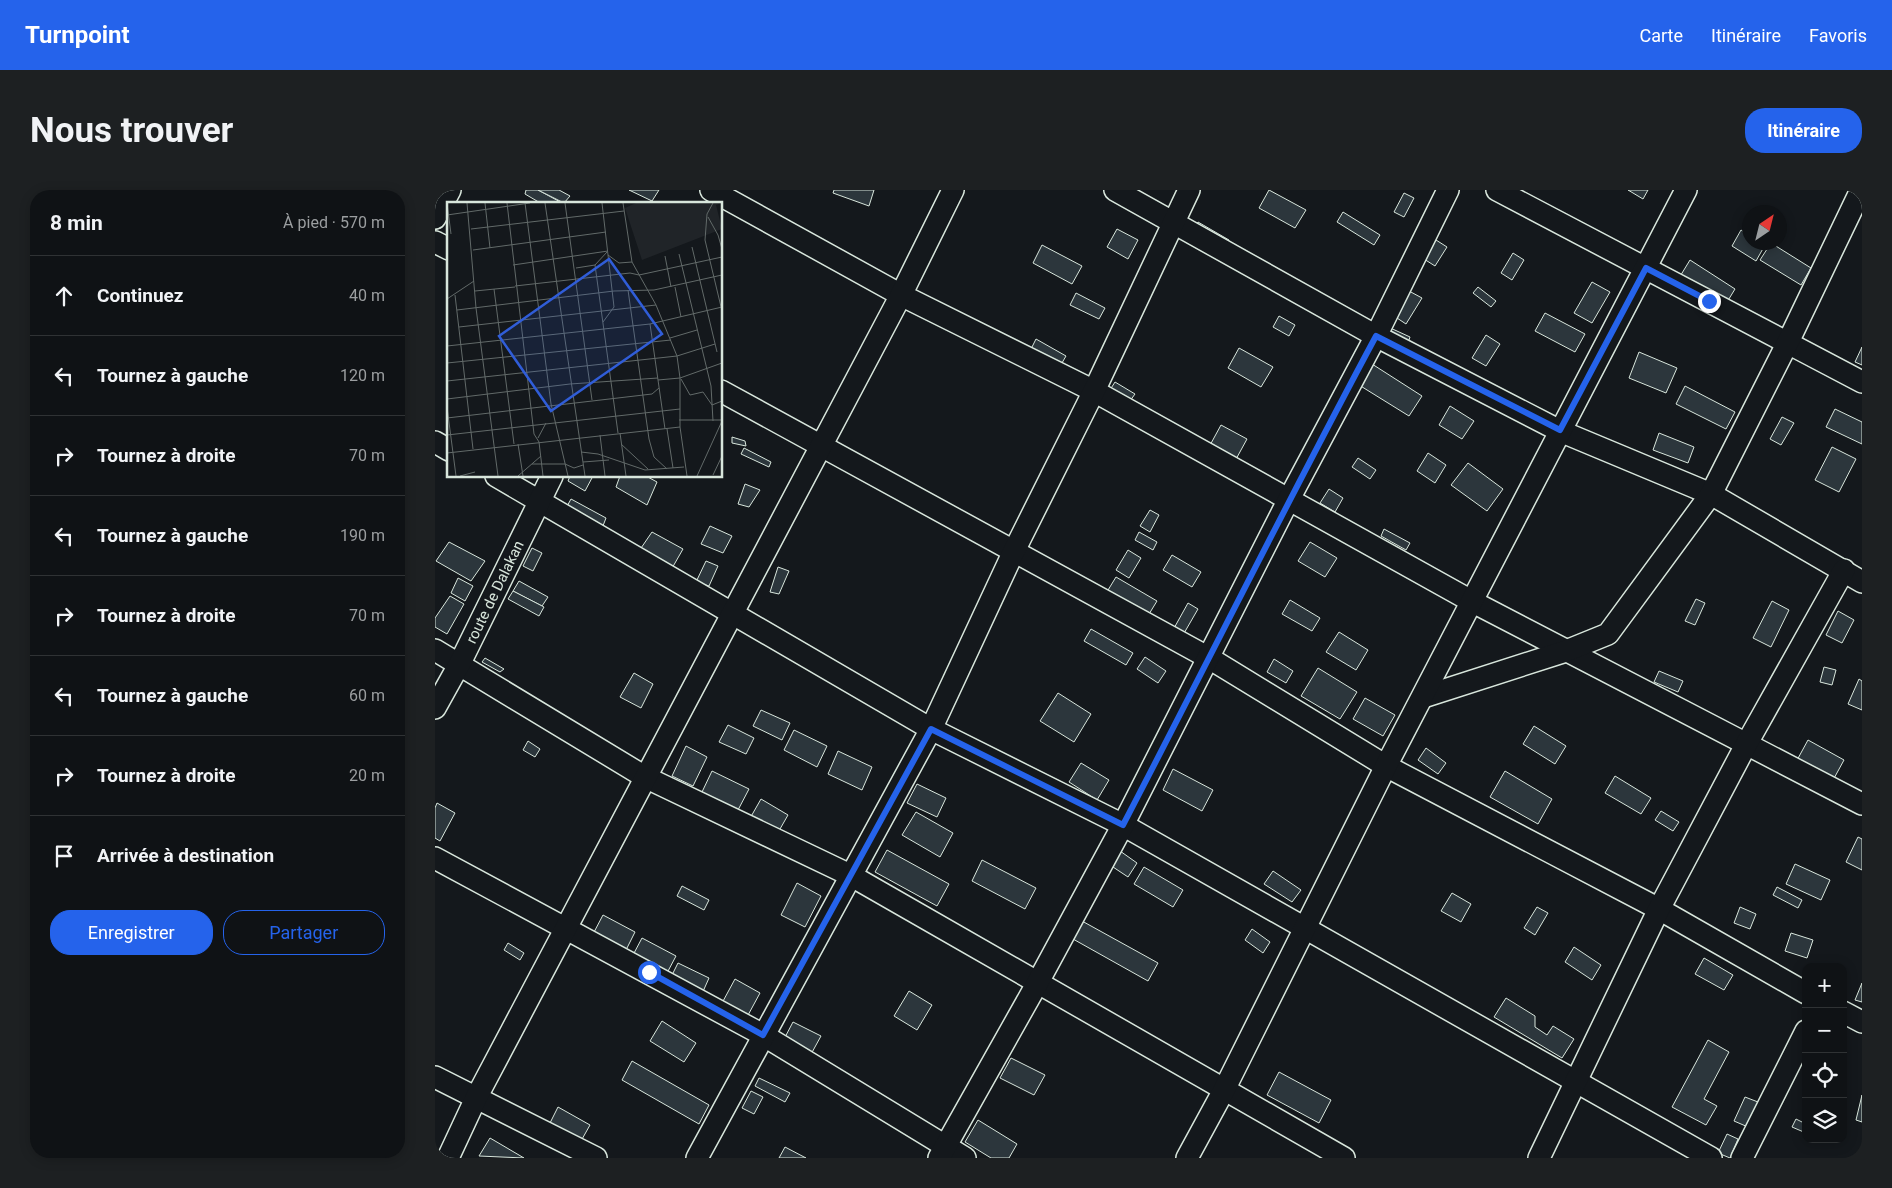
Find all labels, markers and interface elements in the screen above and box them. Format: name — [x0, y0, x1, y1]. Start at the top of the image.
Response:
text: Turnpoint — [25, 21, 130, 49]
text: Carte — [1640, 25, 1683, 46]
text: Itinéraire — [1711, 25, 1781, 46]
text: Favoris — [1809, 25, 1867, 46]
button: Itinéraire — [1745, 108, 1862, 153]
text: Nous trouver — [30, 110, 233, 151]
inset map — [447, 202, 723, 478]
north arrow — [1742, 205, 1787, 250]
text: 8 min — [50, 211, 103, 235]
text: À pied · 570 m — [283, 213, 385, 232]
icon: ahead — [50, 282, 78, 310]
text: Continuez — [97, 284, 183, 307]
text: 40 m — [349, 286, 385, 305]
route end — [1698, 290, 1721, 313]
icon: left — [50, 362, 78, 390]
text: Tournez à gauche — [97, 364, 248, 387]
text: 120 m — [340, 366, 385, 385]
icon: right — [50, 442, 78, 470]
text: Tournez à droite — [97, 444, 236, 467]
text: 70 m — [349, 446, 385, 465]
icon: left — [50, 522, 78, 550]
text: Tournez à gauche — [97, 524, 248, 547]
text: 190 m — [340, 526, 385, 545]
street label: route de Dalakan — [462, 538, 528, 646]
icon: right — [50, 602, 78, 630]
text: Tournez à droite — [97, 604, 236, 627]
text: 70 m — [349, 606, 385, 625]
icon: left — [50, 682, 78, 710]
text: Tournez à gauche — [97, 684, 248, 707]
text: 60 m — [349, 686, 385, 705]
icon: right — [50, 762, 78, 790]
text: Tournez à droite — [97, 764, 236, 787]
text: 20 m — [349, 766, 385, 785]
icon: arrive — [50, 842, 78, 870]
text: Arrivée à destination — [97, 844, 274, 867]
button: Enregistrer — [50, 910, 213, 955]
button: Partager — [223, 910, 385, 955]
route start — [638, 961, 661, 984]
map controls — [1802, 963, 1847, 1143]
button: + — [1802, 963, 1847, 1008]
button: − — [1802, 1008, 1847, 1053]
button: locate — [1802, 1053, 1847, 1098]
button: layers — [1802, 1098, 1847, 1143]

